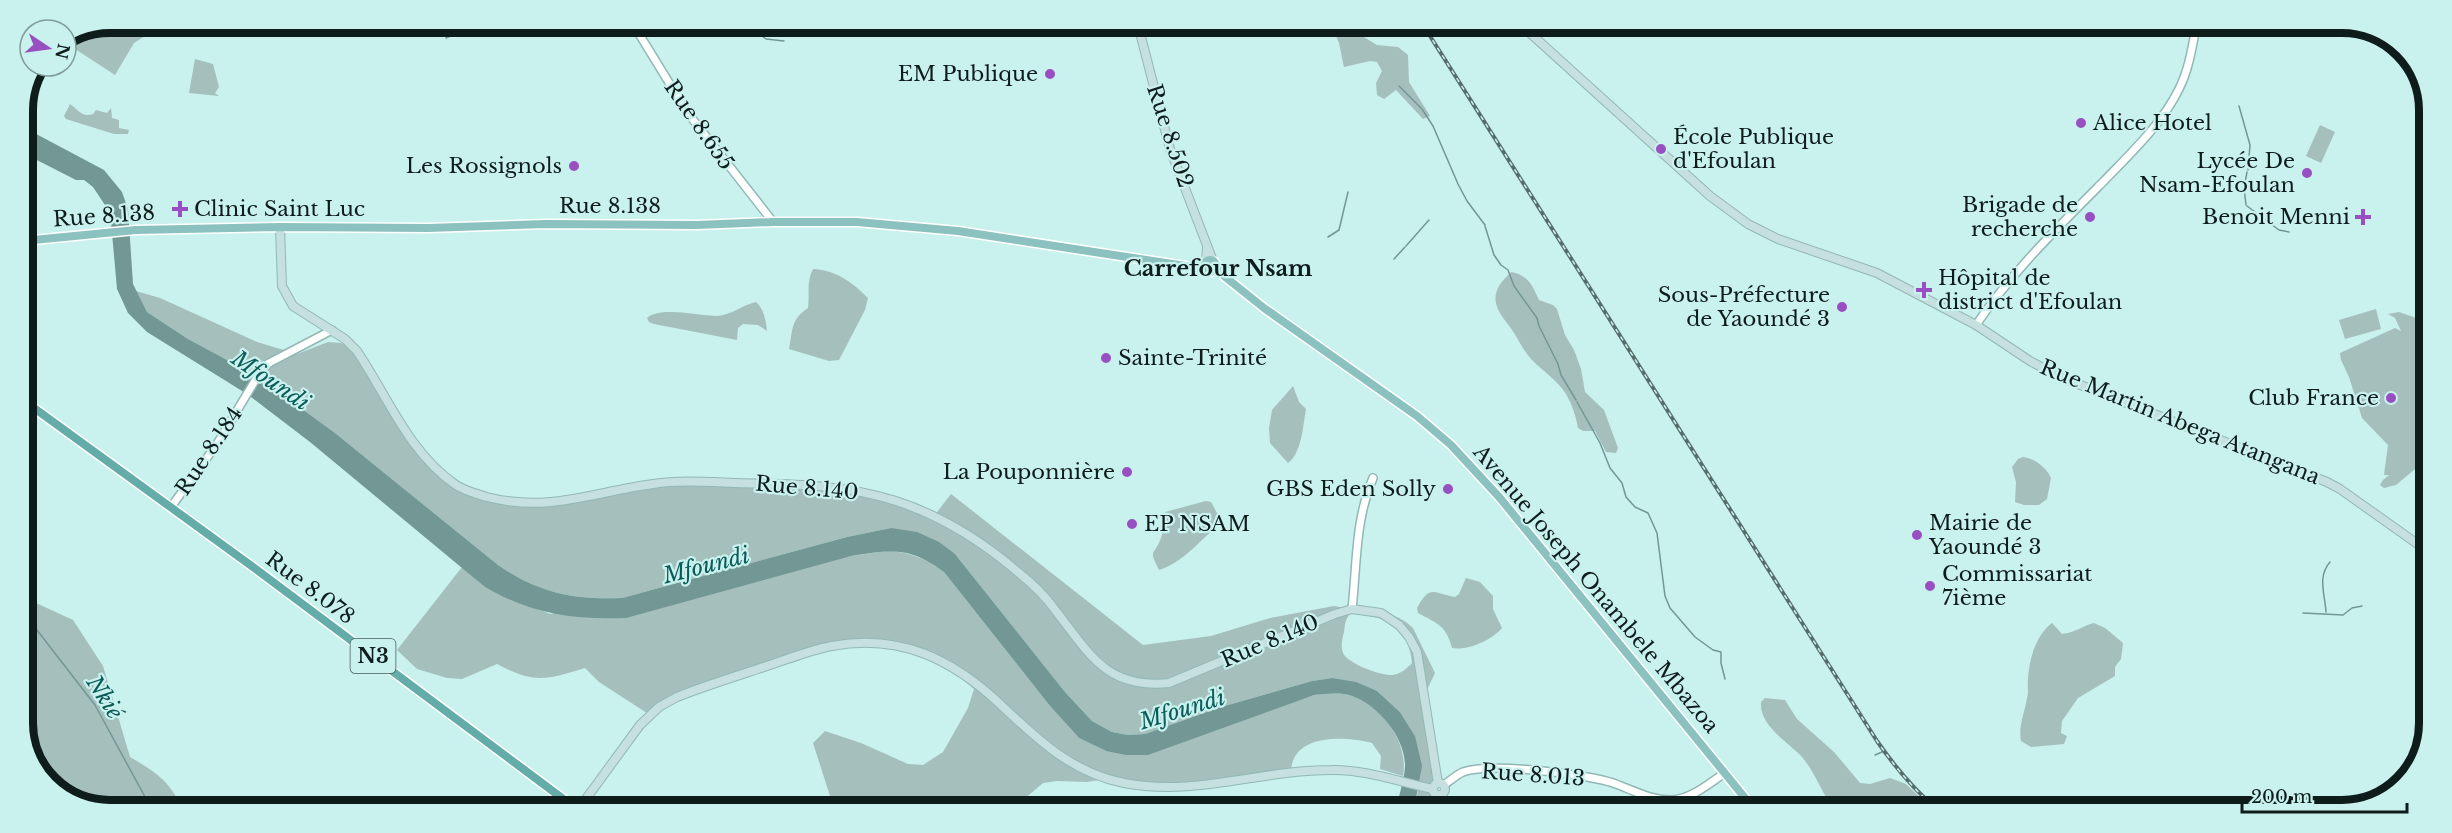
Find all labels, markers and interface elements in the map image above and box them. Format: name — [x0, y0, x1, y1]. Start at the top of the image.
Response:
north arrow — [18, 18, 78, 78]
text: N — [51, 42, 74, 61]
place label: EM Publique — [898, 61, 1038, 87]
marker: EM Publique — [1043, 67, 1057, 81]
street label: Rue 8.655 — [659, 75, 739, 175]
street label: Rue 8.502 — [1141, 81, 1199, 191]
place label: Alice Hotel — [2092, 110, 2212, 136]
marker: Alice Hotel — [2074, 116, 2088, 130]
place label: École Publique d'Efoulan — [1673, 124, 1834, 174]
marker: École Publique d'Efoulan — [1654, 142, 1668, 156]
place label: Lycée De Nsam-Efoulan — [2139, 148, 2295, 198]
place label: Les Rossignols — [406, 153, 562, 179]
marker: Les Rossignols — [567, 159, 581, 173]
marker: Lycée De Nsam-Efoulan — [2300, 166, 2314, 180]
place label: Brigade de recherche — [1962, 192, 2078, 242]
street label: Rue 8.138 — [559, 193, 661, 219]
place label: Clinic Saint Luc — [194, 196, 365, 222]
street label: Rue 8.138 — [52, 199, 156, 233]
marker: Clinic Saint Luc — [171, 200, 189, 218]
place label: Benoit Menni — [2202, 204, 2350, 230]
marker: Benoit Menni — [2354, 208, 2372, 226]
marker: Brigade de recherche — [2083, 210, 2097, 224]
district label: Carrefour Nsam — [1124, 255, 1312, 282]
place label: Hôpital de district d'Efoulan — [1938, 265, 2122, 315]
marker: Hôpital de district d'Efoulan — [1915, 281, 1933, 299]
place label: Sous-Préfecture de Yaoundé 3 — [1658, 282, 1830, 332]
marker: Sous-Préfecture de Yaoundé 3 — [1835, 300, 1849, 314]
water label: Mfoundi — [226, 344, 315, 416]
place label: Sainte-Trinité — [1118, 345, 1267, 371]
marker: Sainte-Trinité — [1099, 351, 1113, 365]
street label: Rue Martin Abega Atangana — [2036, 354, 2324, 490]
place label: Club France — [2248, 385, 2379, 411]
marker: Club France — [2384, 391, 2398, 405]
street label: Rue 8.184 — [170, 402, 248, 500]
street label: Avenue Joseph Onambele Mbazoa — [1467, 439, 1725, 739]
place label: La Pouponnière — [943, 459, 1115, 485]
marker: La Pouponnière — [1120, 465, 1134, 479]
street label: Rue 8.140 — [754, 471, 860, 505]
place label: GBS Eden Solly — [1266, 476, 1437, 502]
marker: GBS Eden Solly — [1441, 482, 1455, 496]
place label: Mairie de Yaoundé 3 — [1928, 510, 2041, 560]
place label: EP NSAM — [1144, 511, 1250, 537]
marker: EP NSAM — [1125, 517, 1139, 531]
marker: Mairie de Yaoundé 3 — [1910, 528, 1924, 542]
water label: Mfoundi — [659, 542, 753, 589]
street label: Rue 8.078 — [260, 546, 360, 630]
place label: Commissariat 7ième — [1942, 561, 2092, 611]
marker: Commissariat 7ième — [1923, 579, 1937, 593]
street label: Rue 8.140 — [1217, 609, 1323, 673]
road number: N3 — [350, 639, 395, 673]
water label: Nkié — [80, 669, 130, 726]
water label: Mfoundi — [1135, 684, 1229, 736]
street label: Rue 8.013 — [1480, 758, 1586, 792]
scale bar — [2242, 776, 2407, 814]
text: 200 m — [2251, 786, 2312, 808]

